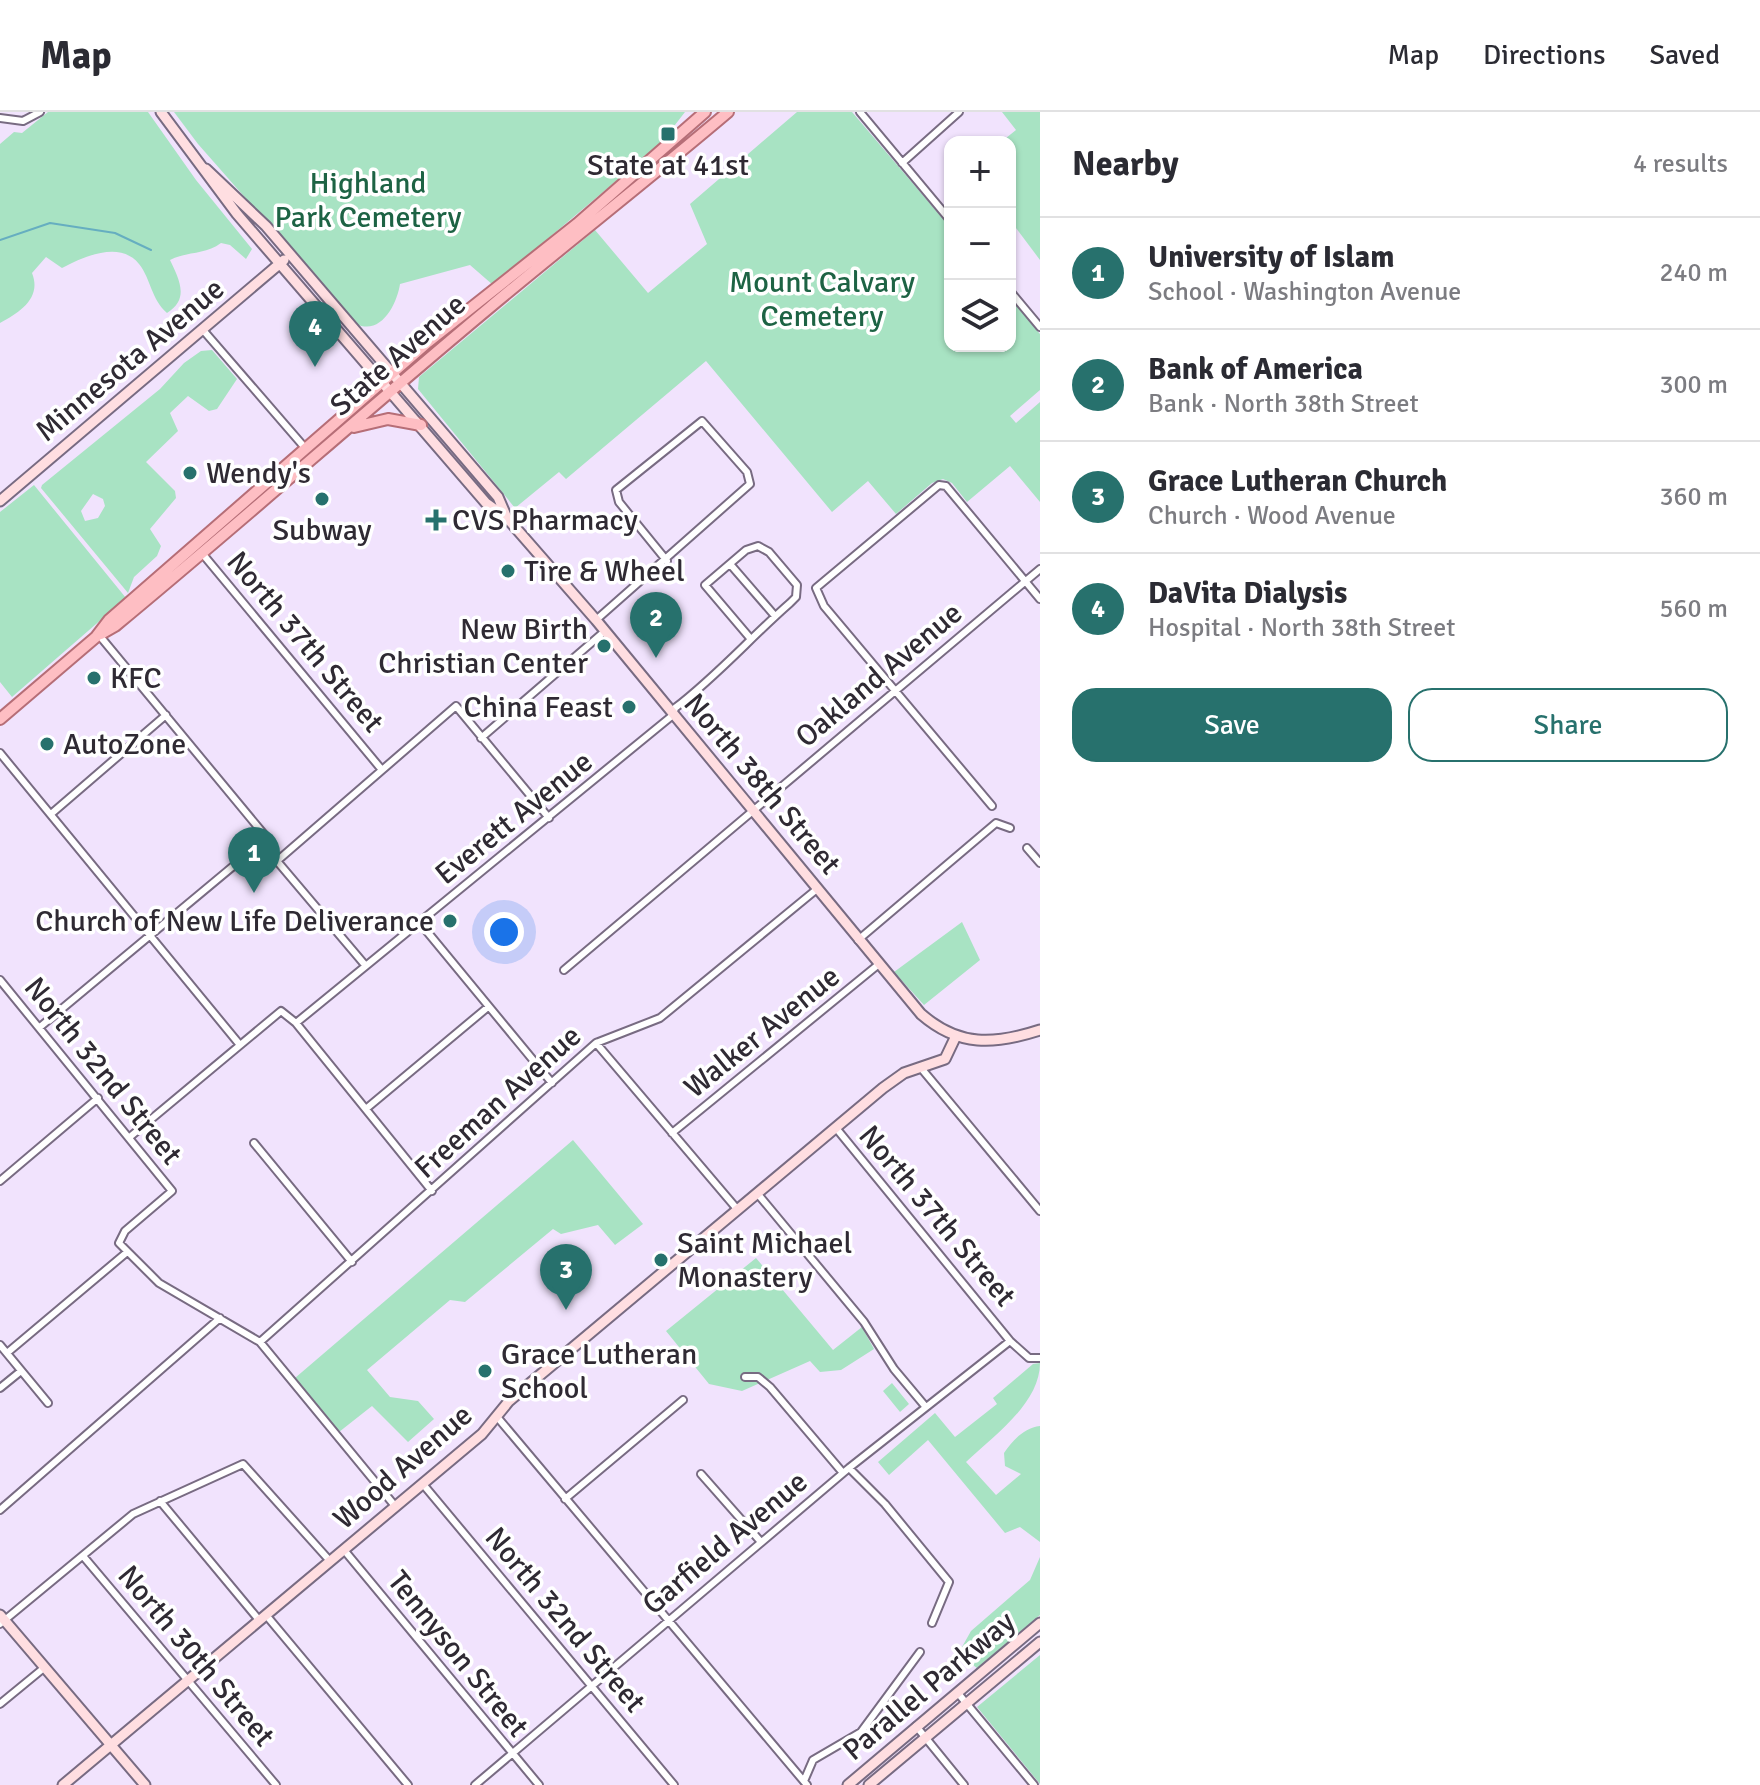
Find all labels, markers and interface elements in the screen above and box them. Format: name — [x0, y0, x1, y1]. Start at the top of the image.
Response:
text: Map — [40, 32, 112, 79]
text: Map — [1387, 38, 1439, 72]
text: Directions — [1483, 38, 1605, 72]
text: Saved — [1649, 38, 1720, 72]
marker: State at 41st — [659, 125, 677, 143]
map controls — [944, 136, 1016, 352]
button: + — [944, 136, 1016, 208]
text: Nearby — [1072, 143, 1179, 185]
place label: State at 41st — [587, 147, 749, 184]
text: 4 results — [1633, 148, 1728, 180]
park label: Highland Park Cemetery — [274, 165, 462, 236]
button: − — [944, 208, 1016, 280]
text: University of Islam — [1148, 239, 1395, 276]
text: 1 — [1091, 257, 1105, 289]
text: 240 m — [1659, 257, 1728, 289]
park label: Mount Calvary Cemetery — [729, 264, 915, 335]
street label: Minnesota Avenue — [28, 270, 232, 450]
text: School · Washington Avenue — [1148, 276, 1461, 308]
button: layers — [944, 280, 1016, 352]
street label: State Avenue — [323, 286, 473, 424]
pin: 4 — [289, 301, 341, 367]
text: Bank of America — [1148, 351, 1363, 388]
text: 2 — [1091, 369, 1105, 401]
text: 300 m — [1659, 369, 1728, 401]
text: Bank · North 38th Street — [1148, 388, 1419, 420]
place label: Wendy's — [206, 455, 311, 492]
text: Grace Lutheran Church — [1148, 463, 1447, 500]
marker: Wendy's — [181, 464, 199, 482]
text: 3 — [1091, 481, 1105, 513]
text: 360 m — [1659, 481, 1728, 513]
marker: Subway — [313, 490, 331, 508]
text: Church · Wood Avenue — [1148, 500, 1396, 532]
place label: CVS Pharmacy — [452, 502, 638, 539]
marker: CVS Pharmacy — [427, 511, 445, 529]
place label: Subway — [272, 512, 372, 549]
street label: North 37th Street — [218, 544, 392, 740]
place label: Tire & Wheel — [524, 553, 685, 590]
marker: Tire & Wheel — [499, 562, 517, 580]
text: DaVita Dialysis — [1148, 575, 1347, 612]
pin: 2 — [630, 592, 682, 658]
text: 4 — [1091, 593, 1105, 625]
text: 560 m — [1659, 593, 1728, 625]
street label: Oakland Avenue — [788, 595, 970, 755]
place label: New Birth Christian Center — [378, 611, 588, 682]
text: Hospital · North 38th Street — [1148, 612, 1455, 644]
marker: New Birth Christian Center — [595, 637, 613, 655]
place label: KFC — [110, 660, 162, 697]
marker: KFC — [85, 669, 103, 687]
street label: North 38th Street — [675, 686, 849, 882]
button: Save — [1072, 688, 1392, 762]
button: Share — [1408, 688, 1728, 762]
place label: China Feast — [464, 689, 613, 726]
marker: China Feast — [620, 698, 638, 716]
place label: AutoZone — [63, 726, 186, 763]
marker: AutoZone — [38, 735, 56, 753]
street label: Everett Avenue — [428, 743, 600, 893]
pin: 1 — [228, 827, 280, 893]
place label: Church of New Life Deliverance — [35, 903, 434, 940]
marker: Church of New Life Deliverance — [441, 912, 459, 930]
your location — [484, 912, 524, 952]
street label: Walker Avenue — [677, 958, 847, 1106]
street label: North 32nd Street — [16, 970, 190, 1172]
street label: Freeman Avenue — [407, 1018, 589, 1186]
street label: North 37th Street — [850, 1118, 1024, 1314]
place label: Saint Michael Monastery — [677, 1225, 852, 1296]
pin: 3 — [540, 1244, 592, 1310]
marker: Saint Michael Monastery — [652, 1251, 670, 1269]
place label: Grace Lutheran School — [501, 1336, 697, 1407]
marker: Grace Lutheran School — [476, 1362, 494, 1380]
street label: Wood Avenue — [326, 1397, 480, 1537]
street label: Garfield Avenue — [635, 1463, 815, 1623]
street label: North 32nd Street — [477, 1520, 653, 1720]
street label: North 30th Street — [109, 1558, 283, 1754]
street label: Tennyson Street — [380, 1563, 536, 1745]
street label: Parallel Parkway — [836, 1603, 1022, 1769]

